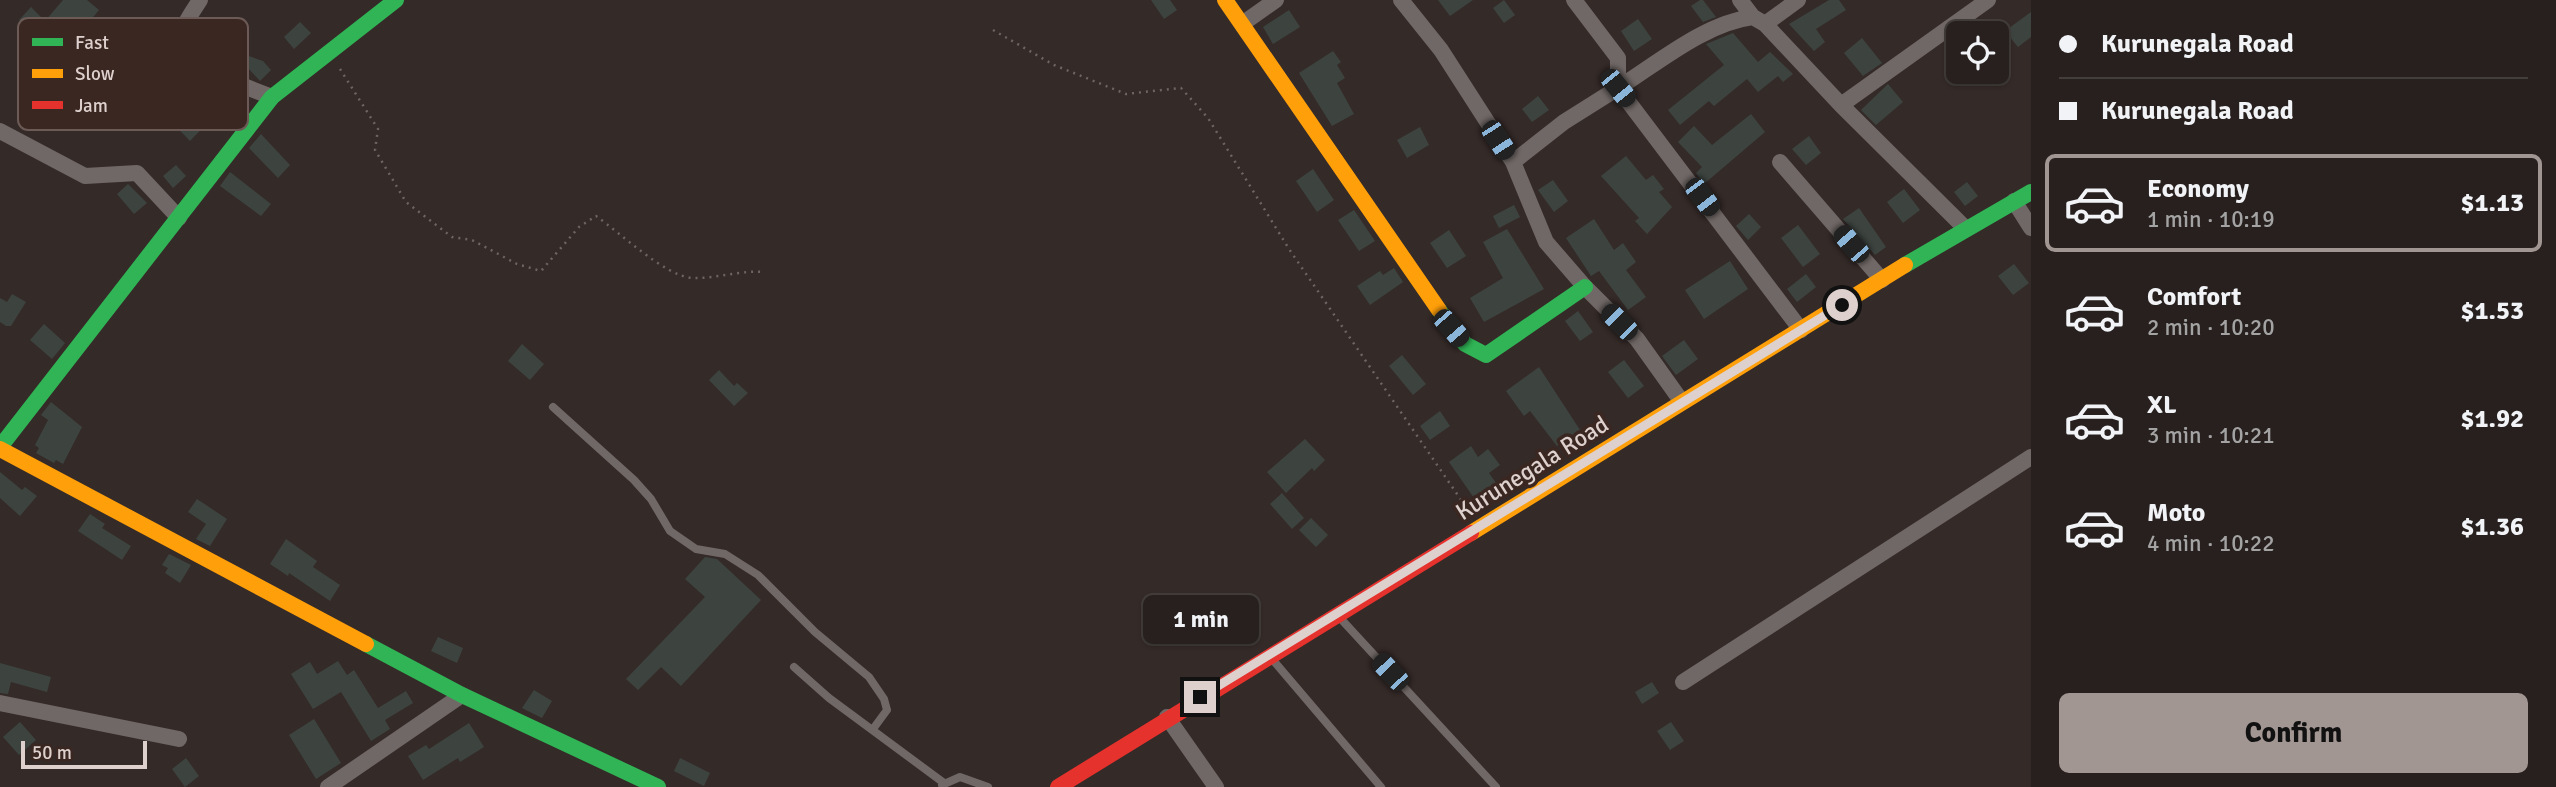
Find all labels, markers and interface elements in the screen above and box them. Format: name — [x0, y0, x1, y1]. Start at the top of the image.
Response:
legend — [18, 18, 248, 130]
map controls — [1946, 21, 2009, 84]
button: locate — [1946, 21, 2009, 84]
text: Kurunegala Road — [2101, 28, 2294, 60]
text: Fast — [75, 31, 109, 55]
text: Slow — [75, 62, 115, 86]
car — [1597, 65, 1640, 111]
text: Jam — [75, 94, 108, 118]
text: Kurunegala Road — [2101, 95, 2294, 127]
car — [1478, 117, 1519, 163]
icon: car — [2063, 172, 2126, 235]
text: Economy — [2147, 173, 2249, 205]
car — [1681, 174, 1724, 220]
text: $1.13 — [2460, 187, 2524, 219]
text: 1 min · 10:19 — [2147, 205, 2275, 234]
car — [1830, 221, 1873, 267]
icon: car — [2063, 280, 2126, 343]
text: Comfort — [2147, 281, 2241, 313]
route start — [1826, 289, 1858, 321]
text: $1.53 — [2460, 295, 2524, 327]
car — [1597, 300, 1642, 344]
car — [1430, 305, 1473, 351]
text: 2 min · 10:20 — [2147, 313, 2275, 342]
icon: car — [2063, 388, 2126, 451]
text: XL — [2147, 389, 2177, 421]
text: $1.92 — [2460, 403, 2524, 435]
street label: Kurunegala Road — [1450, 409, 1614, 527]
text: 3 min · 10:21 — [2147, 421, 2275, 450]
icon: car — [2063, 496, 2126, 559]
text: Moto — [2147, 497, 2205, 529]
text: $1.36 — [2460, 511, 2524, 543]
text: 4 min · 10:22 — [2147, 529, 2275, 558]
callout: 1 min — [1142, 596, 1258, 644]
text: 1 min — [1173, 605, 1229, 634]
car — [1368, 649, 1413, 695]
route end — [1184, 681, 1216, 713]
button: Confirm — [2059, 693, 2528, 773]
scale bar — [21, 738, 147, 770]
text: 50 m — [32, 741, 72, 765]

